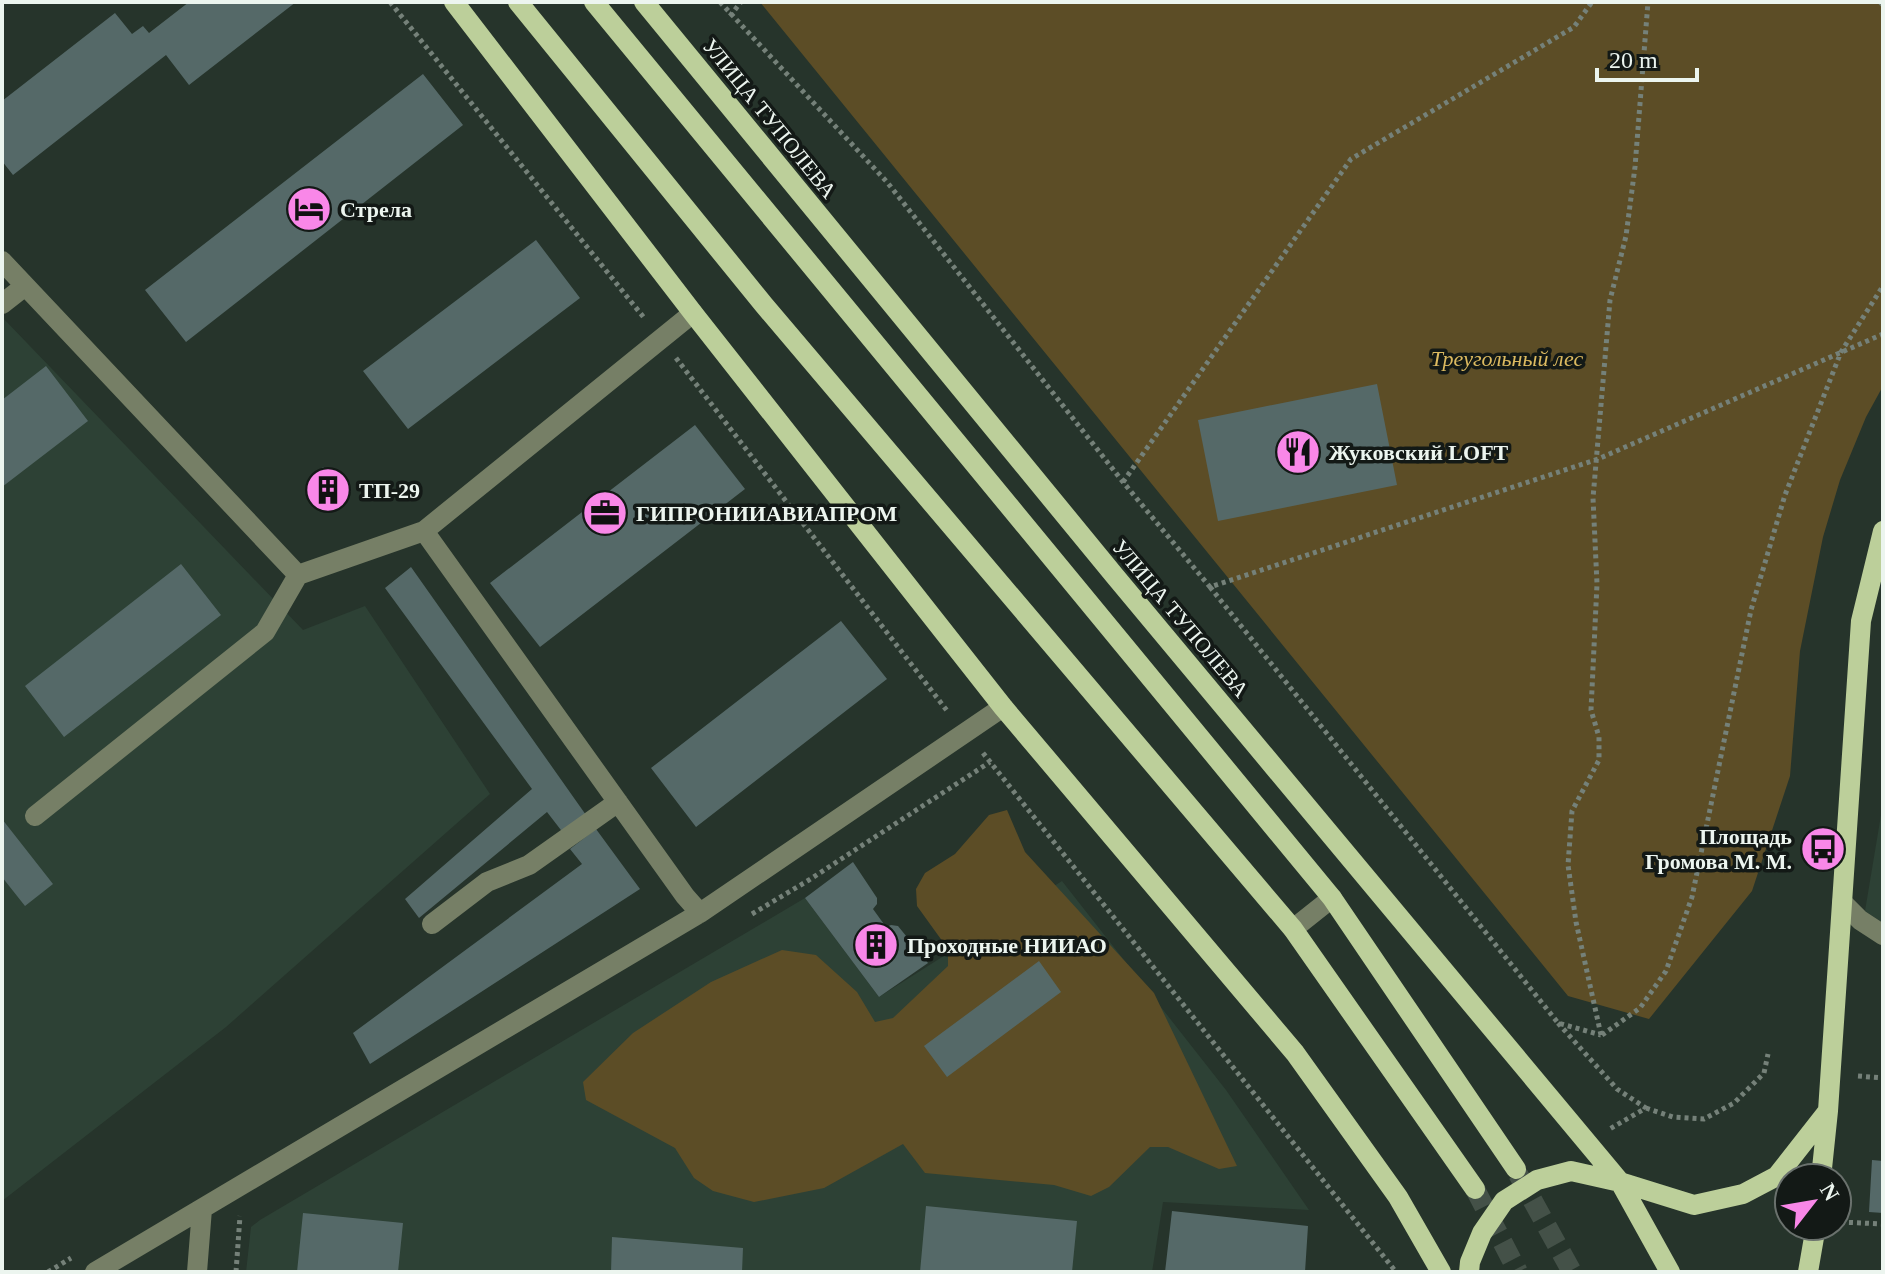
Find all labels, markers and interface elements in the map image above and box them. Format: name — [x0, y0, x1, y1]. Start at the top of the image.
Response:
scale bar — [1597, 32, 1697, 82]
street label: УЛИЦА ТУПОЛЕВА — [697, 33, 842, 203]
text: 20 m — [1609, 47, 1658, 73]
hotel icon: Стрела — [285, 185, 333, 233]
place label: Стрела — [340, 197, 412, 222]
park label: Треугольный лес — [1431, 346, 1584, 371]
restaurant icon: Жуковский LOFT — [1274, 428, 1322, 476]
place label: Жуковский LOFT — [1329, 440, 1509, 465]
building icon: ТП-29 — [304, 466, 352, 514]
place label: ТП-29 — [359, 478, 420, 503]
office icon: ГИПРОНИИАВИАПРОМ — [581, 489, 629, 537]
place label: ГИПРОНИИАВИАПРОМ — [636, 501, 898, 526]
street label: УЛИЦА ТУПОЛЕВА — [1107, 534, 1254, 702]
place label: Площадь Громова М. М. — [1645, 824, 1792, 874]
bus stop icon: Площадь Громова М. М. — [1799, 825, 1847, 873]
building icon: Проходные НИИАО — [852, 921, 900, 969]
place label: Проходные НИИАО — [907, 933, 1107, 958]
north arrow — [1773, 1162, 1853, 1242]
text: N — [1815, 1179, 1845, 1205]

